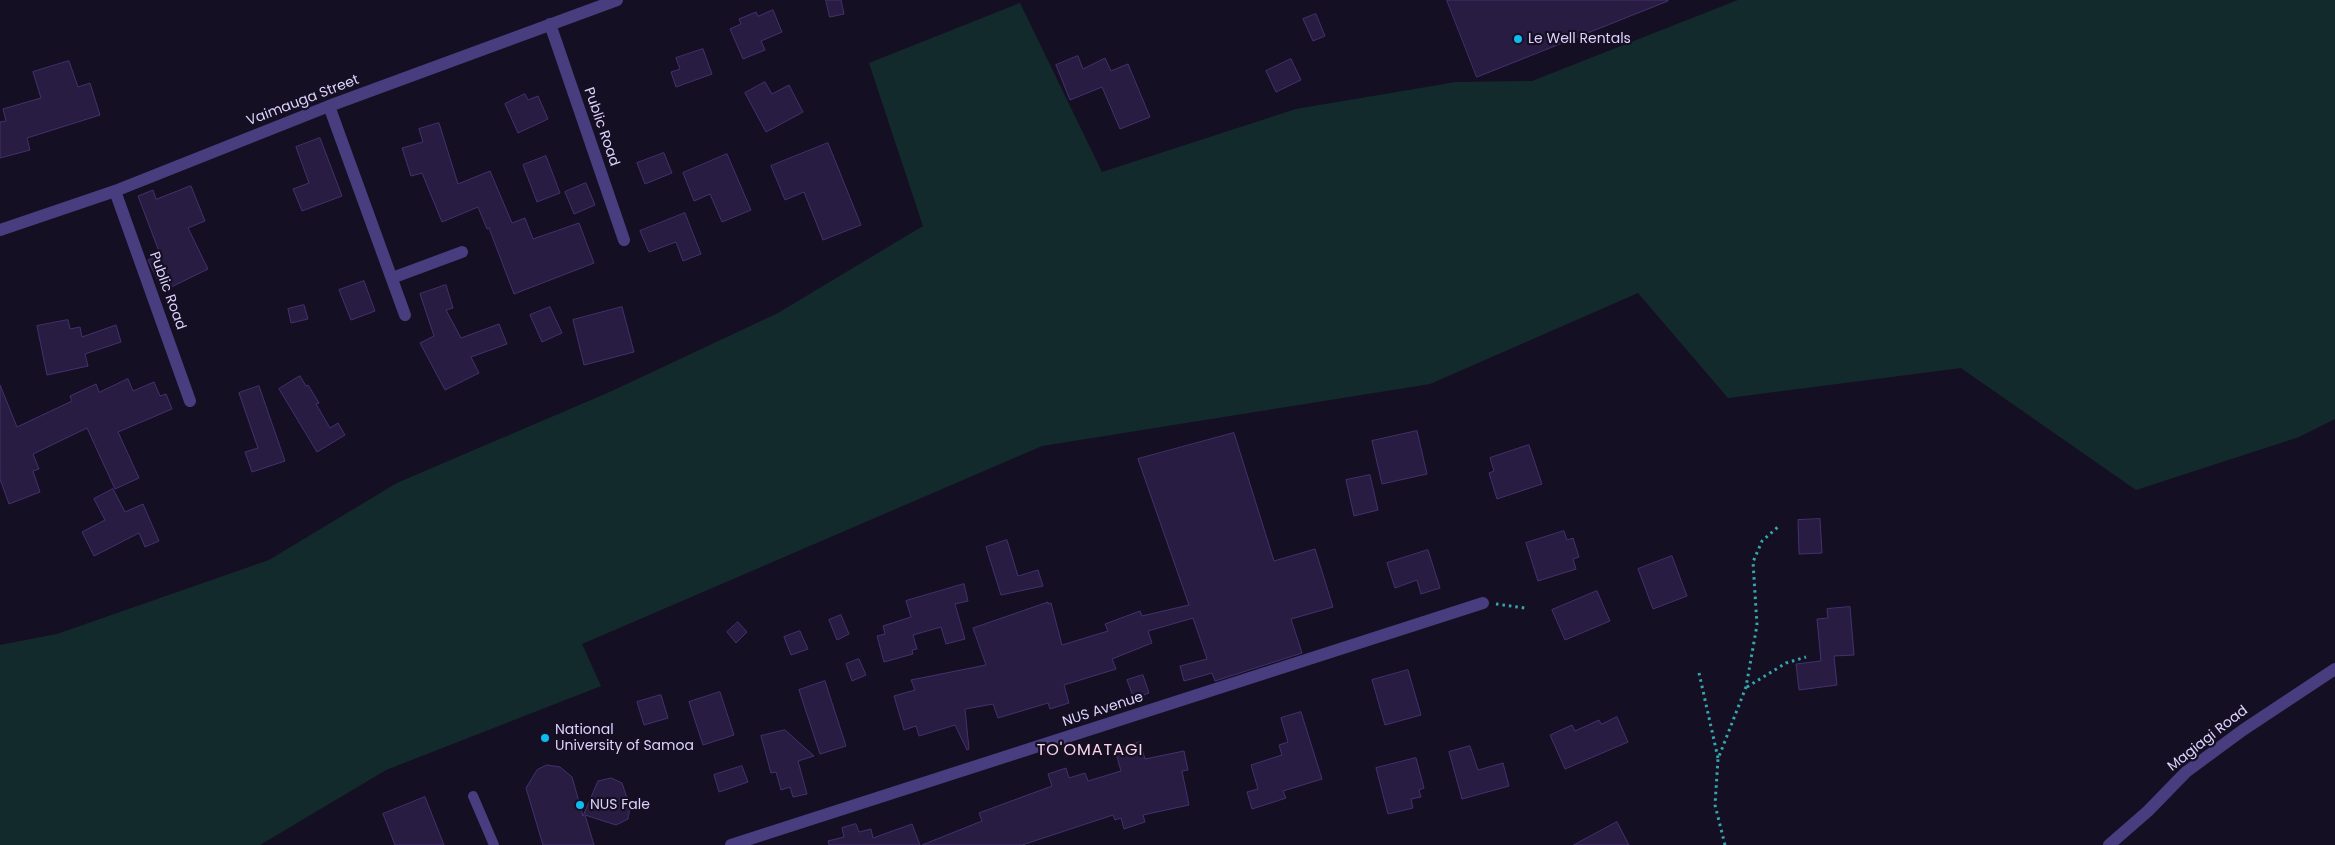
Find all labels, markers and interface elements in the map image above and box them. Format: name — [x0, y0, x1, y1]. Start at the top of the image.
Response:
place label: Le Well Rentals — [1528, 31, 1631, 47]
marker: Le Well Rentals — [1512, 33, 1524, 45]
street label: Vaimauga Street — [245, 72, 361, 130]
street label: Public Road — [580, 85, 622, 169]
street label: Public Road — [145, 250, 189, 332]
street label: NUS Avenue — [1061, 689, 1145, 731]
street label: Magiagi Road — [2165, 703, 2251, 775]
place label: National University of Samoa — [555, 722, 694, 754]
marker: National University of Samoa — [539, 732, 551, 744]
district label: TO'OMATAGI — [1035, 741, 1145, 761]
place label: NUS Fale — [590, 797, 650, 813]
marker: NUS Fale — [574, 799, 586, 811]

